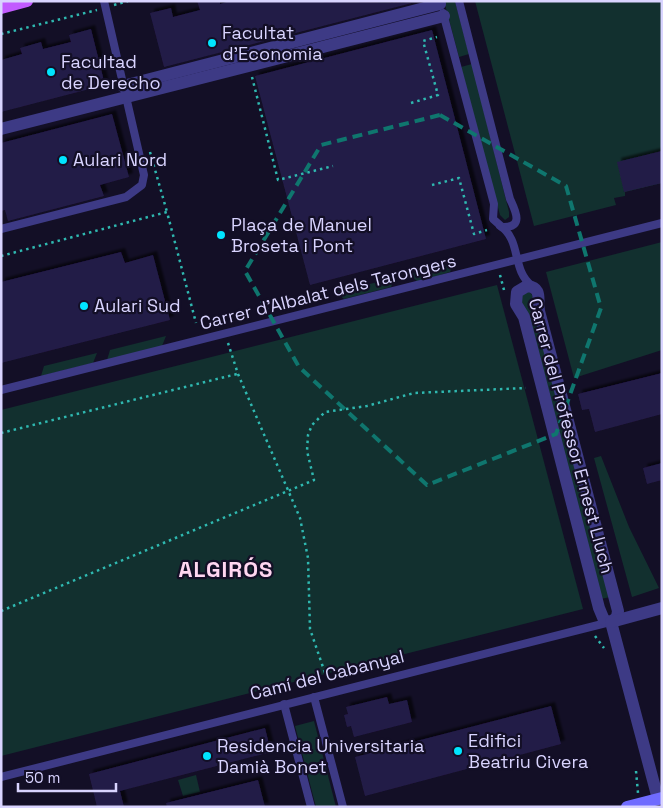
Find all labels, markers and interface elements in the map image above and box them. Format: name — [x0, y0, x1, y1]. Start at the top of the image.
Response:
place label: Facultat d'Economia — [222, 21, 323, 65]
marker: Facultat d'Economia — [206, 37, 218, 49]
place label: Facultad de Derecho — [61, 50, 161, 94]
marker: Facultad de Derecho — [45, 66, 57, 78]
place label: Aulari Nord — [73, 148, 167, 171]
marker: Aulari Nord — [57, 154, 69, 166]
place label: Plaça de Manuel Broseta i Pont — [231, 213, 372, 257]
marker: Plaça de Manuel Broseta i Pont — [215, 229, 227, 241]
street label: Carrer d'Albalat dels Tarongers — [197, 249, 458, 335]
place label: Aulari Sud — [94, 294, 181, 317]
street label: Carrer del Professor Ernest Lluch — [524, 296, 619, 576]
marker: Aulari Sud — [78, 300, 90, 312]
district label: ALGIRÓS — [179, 555, 273, 583]
street label: Camí del Cabanyal — [247, 644, 406, 705]
place label: Edifici Beatriu Civera — [468, 729, 588, 773]
place label: Residencia Universitaria Damià Bonet — [217, 734, 424, 778]
marker: Edifici Beatriu Civera — [452, 745, 464, 757]
marker: Residencia Universitaria Damià Bonet — [201, 750, 213, 762]
scale bar — [18, 760, 115, 792]
text: 50 m — [25, 768, 60, 787]

